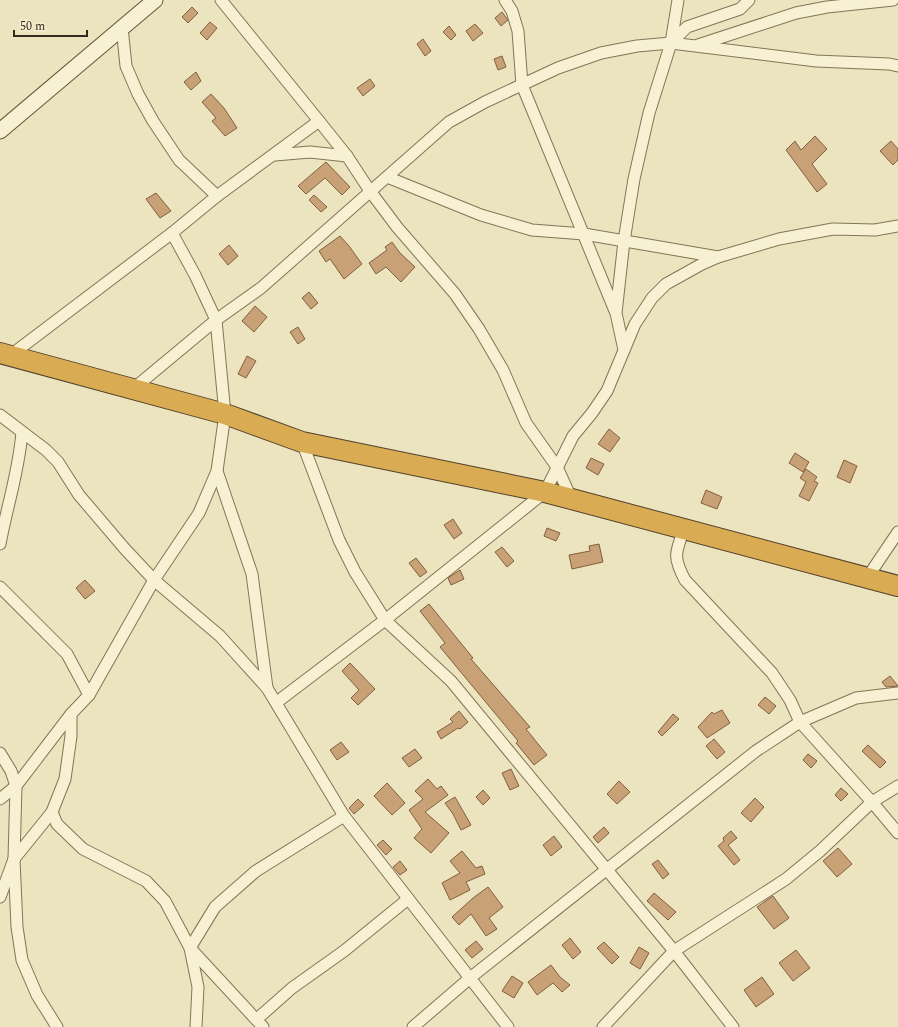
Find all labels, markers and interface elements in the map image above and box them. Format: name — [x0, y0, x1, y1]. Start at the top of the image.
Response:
scale bar — [14, 12, 87, 38]
text: 50 m — [20, 17, 45, 36]

